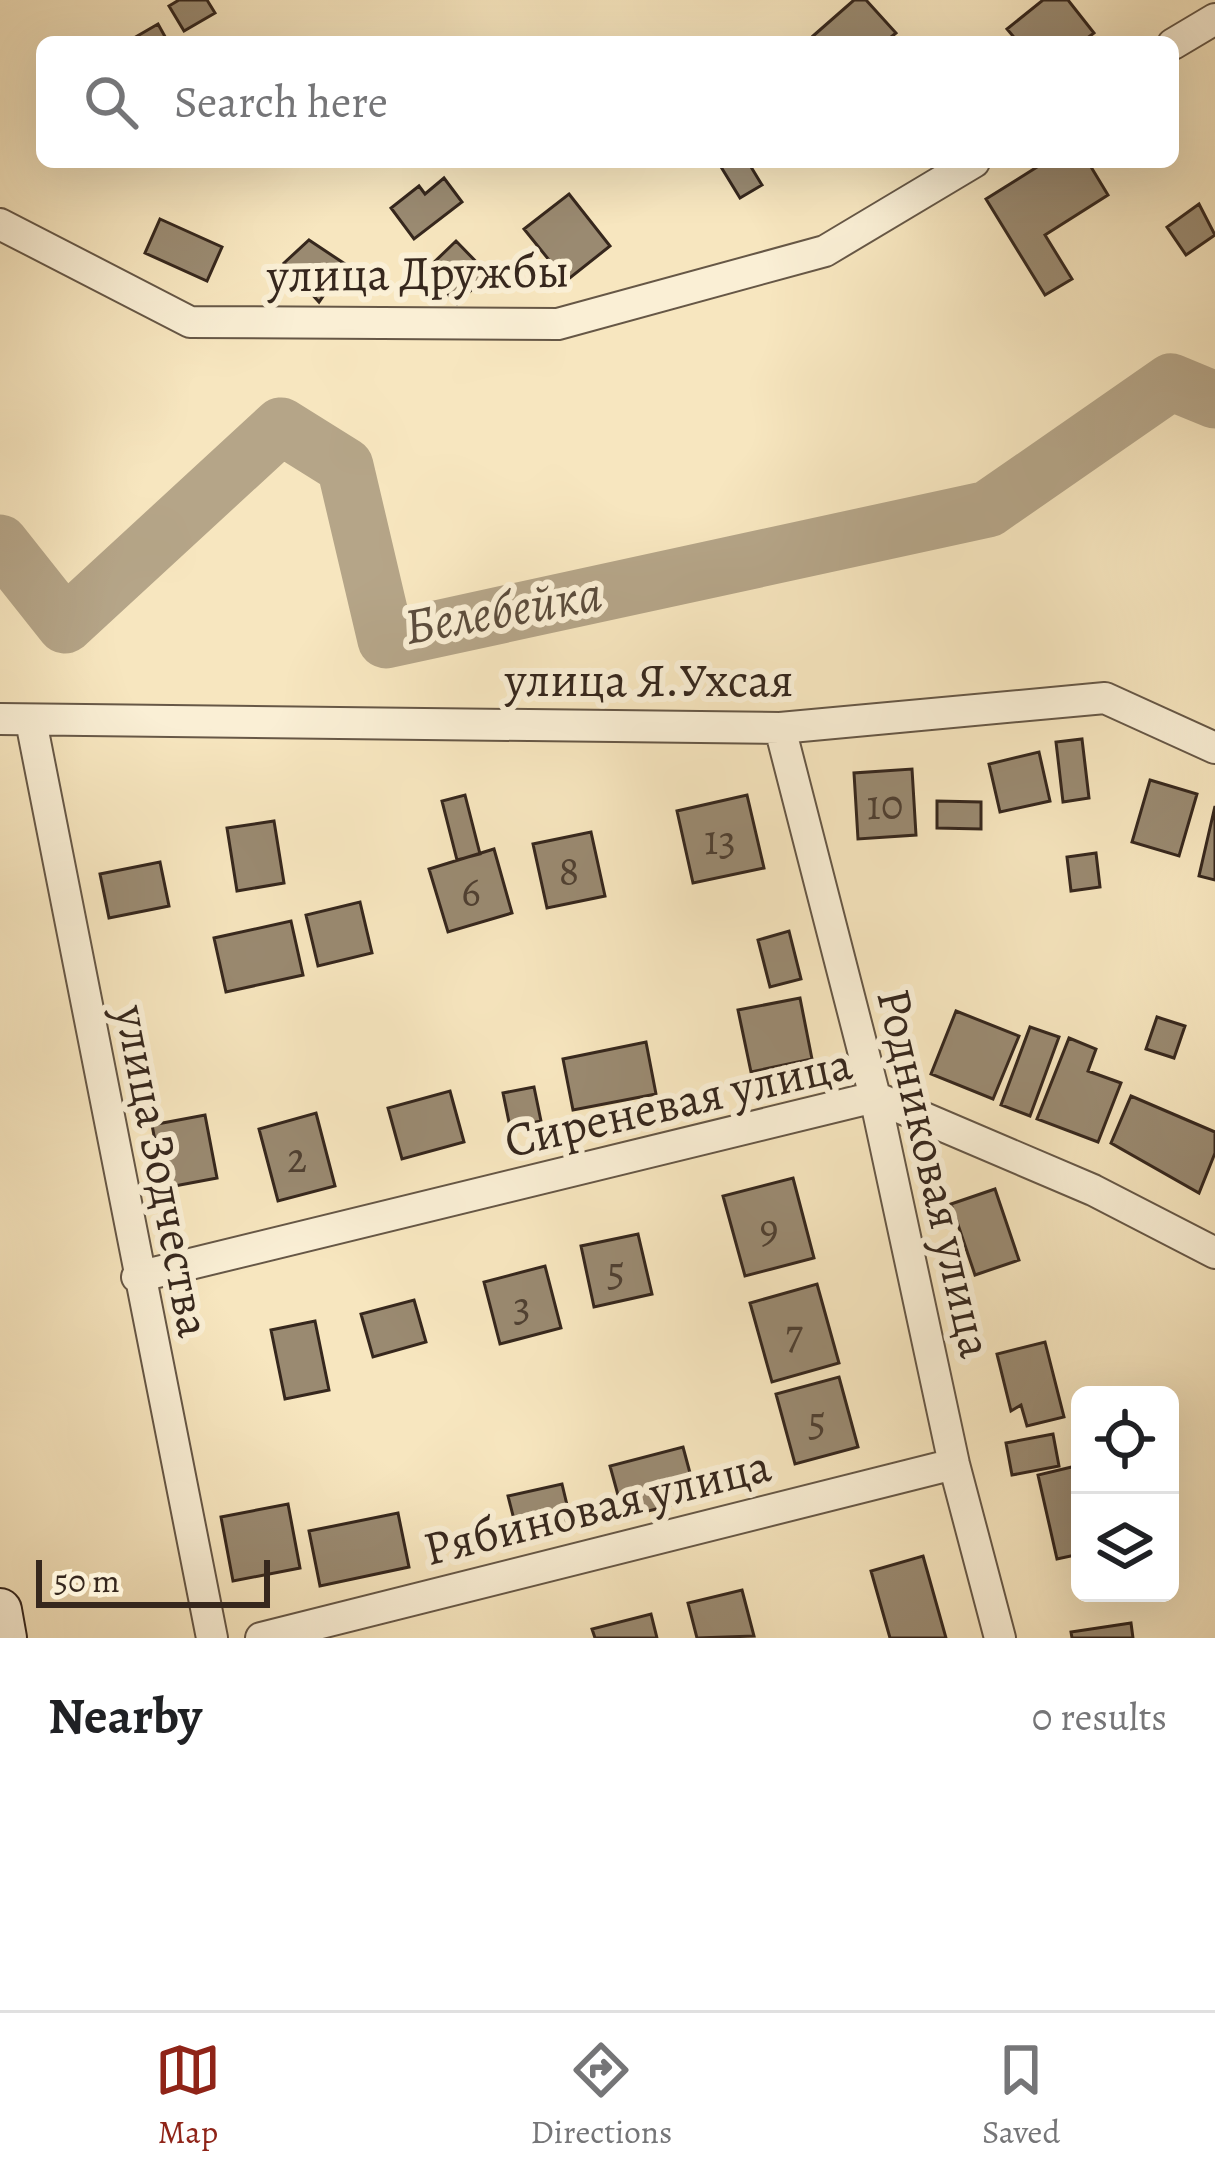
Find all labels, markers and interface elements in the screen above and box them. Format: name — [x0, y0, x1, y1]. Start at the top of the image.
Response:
search box — [36, 36, 1179, 168]
icon: search — [78, 69, 144, 135]
text: Search here — [174, 71, 388, 133]
street label: улица Дружбы — [265, 237, 570, 309]
water label: Белебейка — [399, 558, 607, 662]
street label: улица Я.Ухсая — [504, 647, 793, 713]
house number: 10 — [867, 776, 903, 833]
house number: 13 — [704, 811, 736, 868]
house number: 8 — [559, 842, 579, 899]
house number: 6 — [461, 863, 481, 920]
street label: Родниковая улица — [860, 982, 1010, 1364]
street label: улица Зодчества — [98, 998, 228, 1343]
street label: Сиреневая улица — [498, 1030, 858, 1174]
house number: 2 — [287, 1129, 307, 1186]
house number: 9 — [759, 1199, 779, 1256]
house number: 5 — [607, 1242, 625, 1299]
house number: 3 — [513, 1277, 531, 1334]
house number: 7 — [785, 1305, 803, 1362]
map controls — [1071, 1386, 1179, 1602]
button: locate — [1071, 1386, 1179, 1494]
house number: 5 — [808, 1392, 826, 1449]
street label: Рябиновая улица — [417, 1432, 777, 1582]
button: layers — [1071, 1494, 1179, 1602]
scale bar — [36, 1554, 270, 1607]
text: 50 m — [54, 1558, 120, 1603]
text: Nearby — [48, 1681, 202, 1751]
text: 0 results — [1032, 1690, 1167, 1743]
tab: Map — [155, 2037, 221, 2154]
tab: Directions — [531, 2037, 672, 2154]
tab: Saved — [982, 2037, 1060, 2154]

